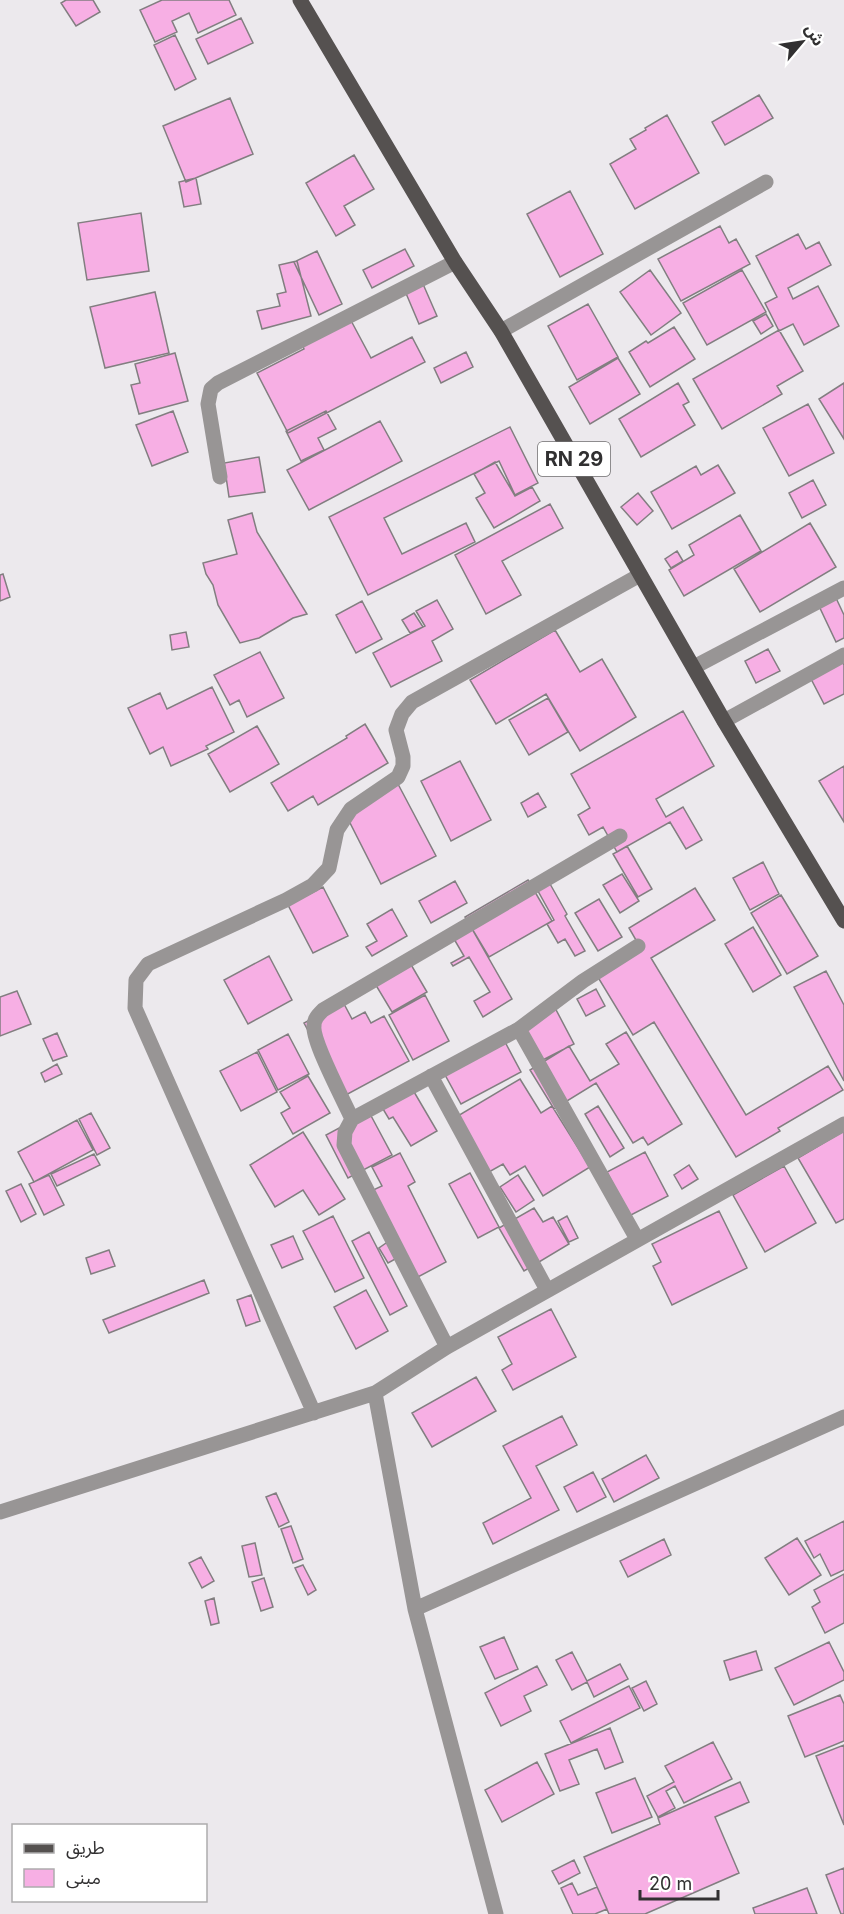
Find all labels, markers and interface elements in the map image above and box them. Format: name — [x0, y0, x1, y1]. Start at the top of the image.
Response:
north arrow — [772, 12, 832, 72]
text: ش — [801, 20, 829, 49]
road number: RN 29 — [538, 442, 610, 476]
legend — [12, 1824, 207, 1902]
text: طريق — [66, 1837, 105, 1859]
scale bar — [640, 1863, 718, 1901]
text: مبنى — [66, 1867, 101, 1889]
text: 20 m — [649, 1873, 692, 1894]

